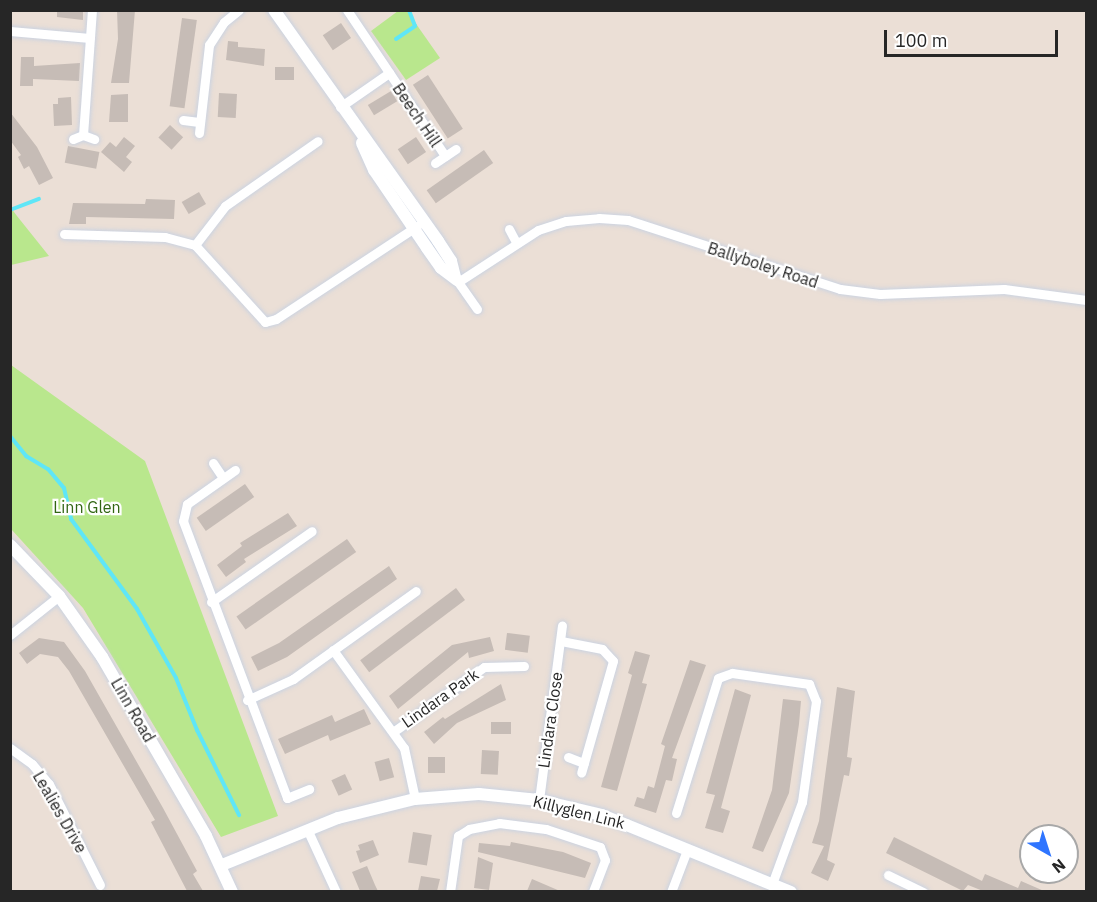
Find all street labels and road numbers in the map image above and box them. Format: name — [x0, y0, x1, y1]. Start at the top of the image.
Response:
street label: Beech Hill — [389, 79, 445, 151]
street label: Ballyboley Road — [705, 238, 821, 292]
street label: Lindara Park — [398, 664, 482, 732]
street label: Lindara Close — [534, 671, 566, 769]
street label: Linn Road — [107, 675, 159, 745]
street label: Lealies Drive — [29, 768, 91, 856]
street label: Killyglen Link — [531, 791, 627, 833]

